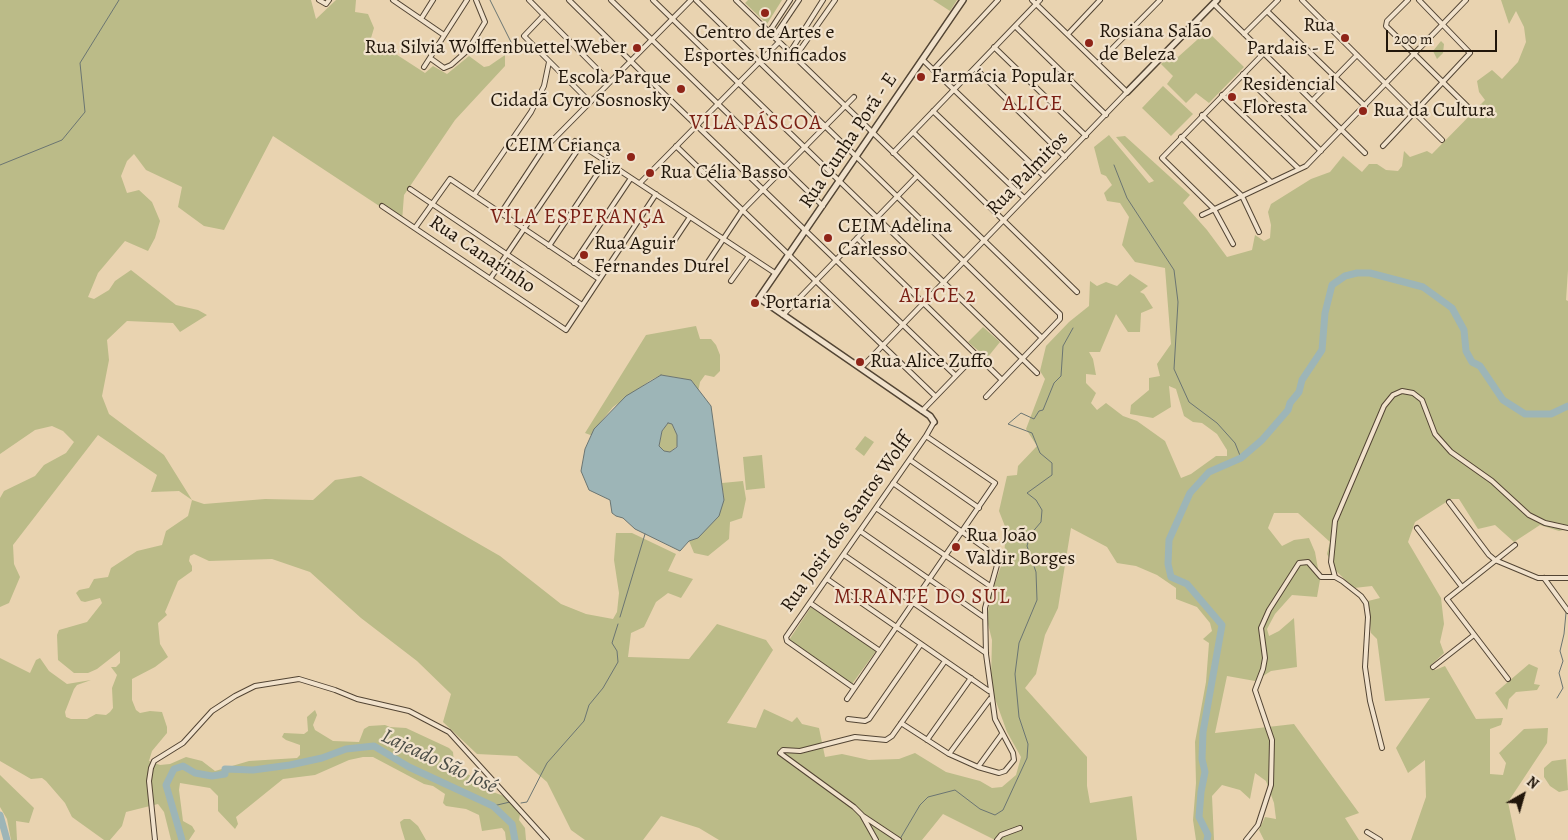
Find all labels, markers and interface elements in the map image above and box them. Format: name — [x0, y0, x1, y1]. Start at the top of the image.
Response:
marker: Centro de Artes e Esportes Unificados — [759, 7, 771, 19]
place label: Rua Pardais - E — [1247, 14, 1335, 61]
place label: Rosiana Salão de Beleza — [1099, 20, 1211, 67]
scale bar — [1388, 20, 1499, 52]
place label: Centro de Artes e Esportes Unificados — [683, 21, 847, 68]
text: 200 m — [1394, 29, 1433, 49]
marker: Rua Pardais - E — [1339, 32, 1351, 44]
place label: Rua Silvia Wolffenbuettel Weber — [365, 36, 627, 60]
marker: Rosiana Salão de Beleza — [1083, 37, 1095, 49]
marker: Rua Silvia Wolffenbuettel Weber — [631, 42, 643, 54]
place label: Farmácia Popular — [931, 65, 1074, 89]
place label: Escola Parque Cidadã Cyro Sosnosky — [491, 66, 671, 113]
street label: Rua Cunha Porã - E — [795, 69, 903, 213]
marker: Farmácia Popular — [915, 71, 927, 83]
place label: Residencial Floresta — [1242, 73, 1335, 120]
marker: Escola Parque Cidadã Cyro Sosnosky — [675, 83, 687, 95]
marker: Residencial Floresta — [1226, 91, 1238, 103]
district label: ALICE — [1002, 92, 1064, 118]
place label: Rua da Cultura — [1373, 99, 1495, 123]
marker: Rua da Cultura — [1357, 105, 1369, 117]
district label: VILA PÁSCOA — [688, 111, 824, 137]
street label: Rua Palmitos — [982, 127, 1074, 221]
place label: CEIM Criança Feliz — [505, 134, 621, 181]
marker: CEIM Criança Feliz — [625, 151, 637, 163]
place label: Rua Célia Basso — [660, 161, 788, 185]
marker: Rua Célia Basso — [644, 167, 656, 179]
district label: VILA ESPERANÇA — [489, 205, 667, 231]
street label: Rua Canarinho — [424, 211, 540, 299]
place label: CEIM Adelina Carlesso — [838, 215, 952, 262]
place label: Rua Aguir Fernandes Durel — [594, 232, 729, 279]
marker: CEIM Adelina Carlesso — [822, 232, 834, 244]
marker: Rua Aguir Fernandes Durel — [578, 249, 590, 261]
district label: ALICE 2 — [899, 284, 977, 310]
place label: Portaria — [765, 291, 831, 315]
marker: Portaria — [749, 297, 761, 309]
place label: Rua Alice Zuffo — [870, 350, 993, 374]
marker: Rua Alice Zuffo — [854, 356, 866, 368]
street label: Rua Josir dos Santos Wolff — [776, 429, 918, 617]
place label: Rua João Valdir Borges — [966, 524, 1075, 571]
marker: Rua João Valdir Borges — [950, 541, 962, 553]
district label: MIRANTE DO SUL — [832, 585, 1012, 611]
water label: Lajeado São José — [377, 724, 501, 800]
north arrow — [1498, 770, 1548, 820]
text: N — [1523, 772, 1542, 793]

